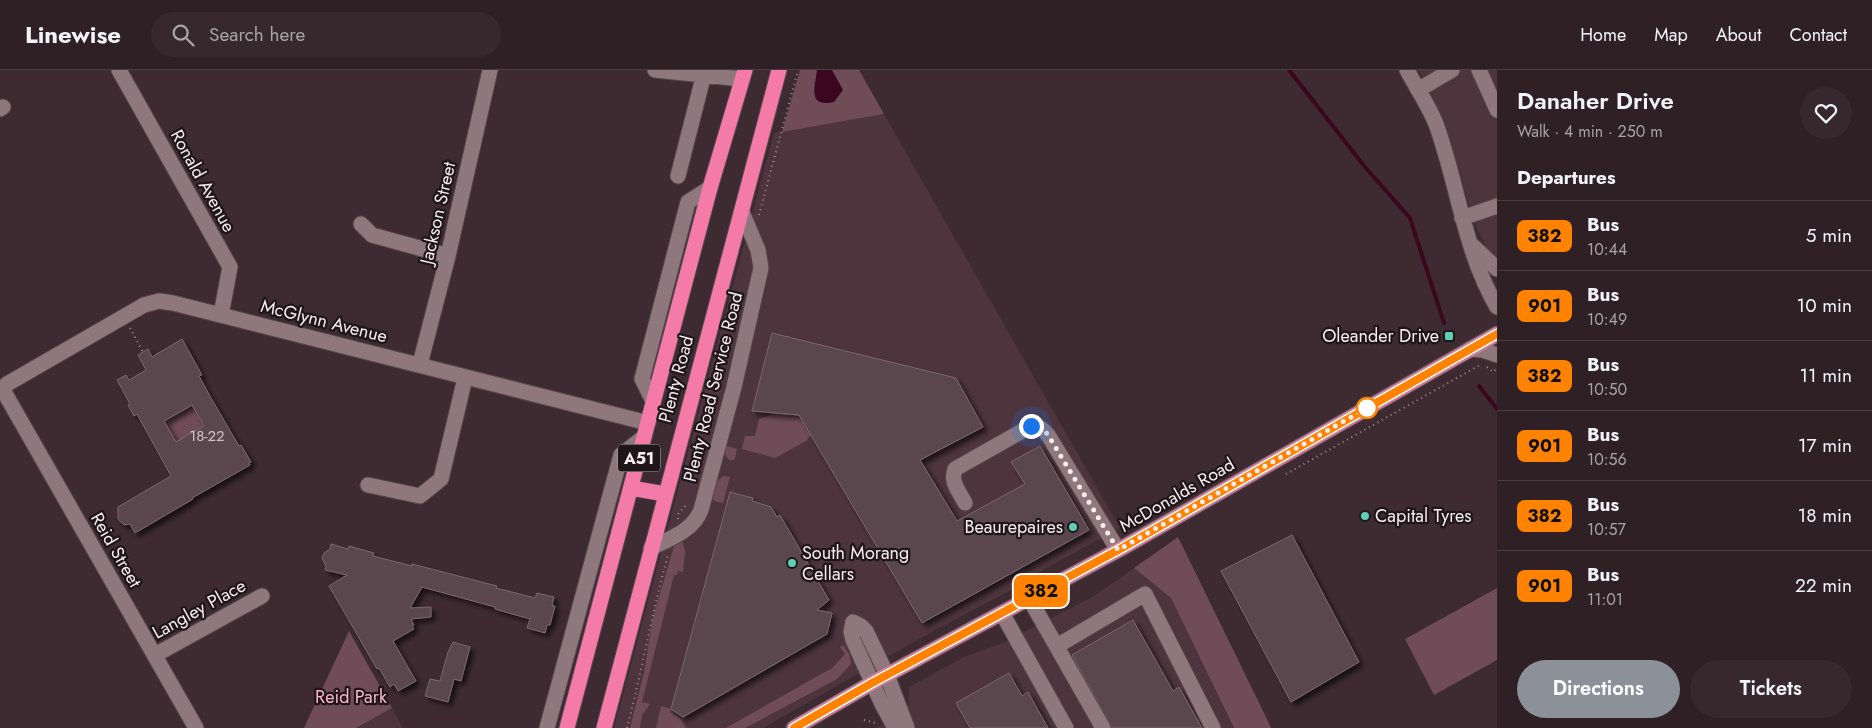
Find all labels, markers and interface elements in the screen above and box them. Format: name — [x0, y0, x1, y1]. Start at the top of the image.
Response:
search box — [151, 12, 501, 57]
text: Linewise — [25, 17, 121, 52]
icon: search — [169, 21, 197, 49]
text: Search here — [209, 21, 305, 48]
text: Home — [1580, 22, 1626, 48]
text: Map — [1654, 22, 1688, 48]
text: About — [1716, 22, 1761, 48]
text: Contact — [1789, 22, 1847, 48]
text: Danaher Drive — [1517, 83, 1674, 118]
button: heart — [1800, 87, 1852, 139]
text: Walk · 4 min · 250 m — [1517, 120, 1663, 143]
street label: Ronald Avenue — [164, 125, 242, 237]
street label: Jackson Street — [413, 159, 463, 269]
text: Departures — [1517, 164, 1616, 191]
text: Bus — [1587, 211, 1619, 238]
text: 5 min — [1806, 222, 1852, 249]
text: 382 — [1527, 223, 1562, 249]
text: 10:44 — [1587, 238, 1627, 261]
text: Bus — [1587, 281, 1619, 308]
street label: Plenty Road Service Road — [677, 289, 749, 485]
text: 10 min — [1797, 292, 1852, 319]
street label: McGlynn Avenue — [258, 293, 390, 349]
text: 901 — [1528, 293, 1561, 319]
text: 10:49 — [1587, 308, 1627, 331]
place label: Oleander Drive — [1322, 323, 1439, 349]
marker: Oleander Drive — [1443, 330, 1455, 342]
street label: Plenty Road — [652, 333, 700, 425]
text: Bus — [1587, 351, 1619, 378]
text: 11 min — [1799, 362, 1852, 389]
text: 382 — [1527, 363, 1562, 389]
text: 10:50 — [1587, 378, 1627, 401]
unlabelled marker — [1356, 397, 1378, 419]
your location — [1019, 414, 1044, 439]
text: Bus — [1587, 421, 1619, 448]
house number: 18-22 — [189, 425, 225, 447]
text: 17 min — [1798, 432, 1852, 459]
text: 901 — [1528, 433, 1561, 459]
road number: A51 — [618, 444, 660, 472]
text: 10:56 — [1587, 448, 1627, 471]
street label: McDonalds Road — [1115, 451, 1239, 539]
text: Bus — [1587, 491, 1619, 518]
text: 18 min — [1798, 502, 1852, 529]
place label: Capital Tyres — [1375, 503, 1472, 529]
text: 382 — [1527, 503, 1562, 529]
street label: Reid Street — [84, 508, 148, 593]
marker: Capital Tyres — [1359, 510, 1371, 522]
place label: Beaurepaires — [964, 514, 1063, 540]
text: 10:57 — [1587, 518, 1626, 541]
marker: Beaurepaires — [1067, 521, 1079, 533]
place label: South Morang Cellars — [802, 540, 909, 587]
marker: South Morang Cellars — [786, 557, 798, 569]
text: Bus — [1587, 561, 1619, 588]
text: 22 min — [1795, 572, 1852, 599]
street label: Langley Place — [147, 573, 251, 645]
text: 901 — [1528, 573, 1561, 599]
line badge: 382 — [1012, 575, 1070, 607]
text: 382 — [1024, 578, 1058, 604]
text: 11:01 — [1587, 588, 1623, 611]
button: Directions — [1517, 660, 1680, 718]
button: Tickets — [1690, 660, 1852, 718]
park label: Reid Park — [315, 684, 387, 710]

